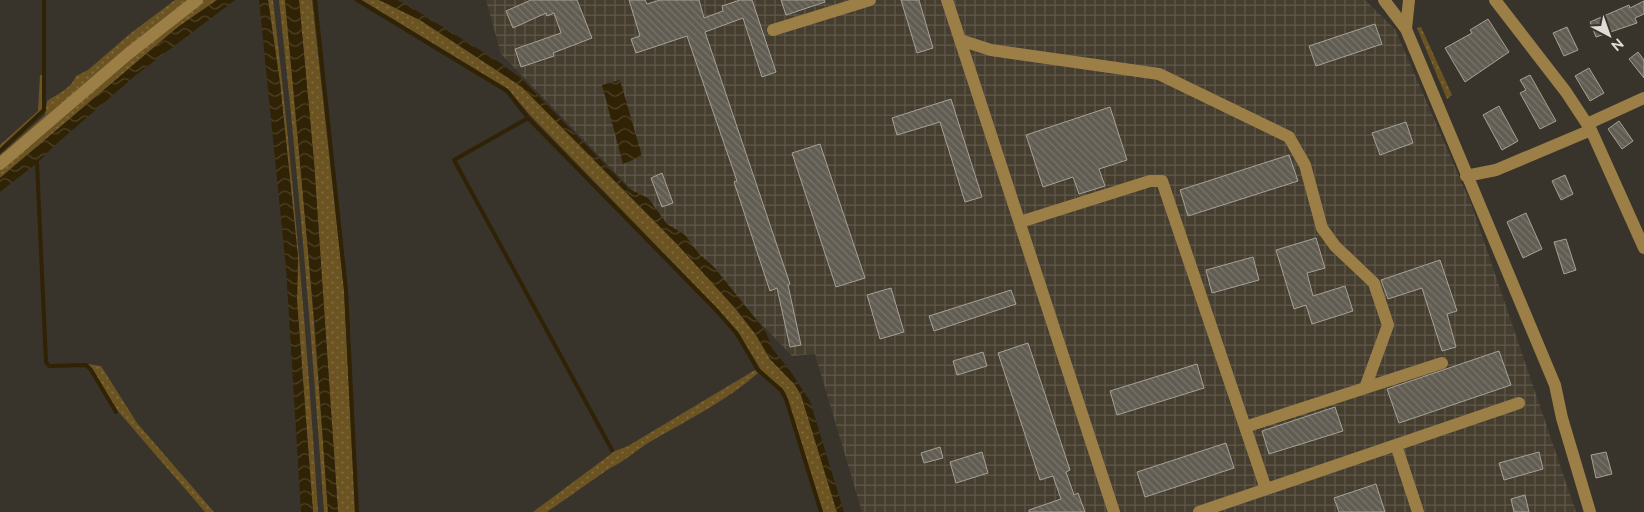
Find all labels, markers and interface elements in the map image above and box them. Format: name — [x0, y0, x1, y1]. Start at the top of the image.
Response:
north arrow — [1584, 10, 1634, 60]
text: N — [1608, 35, 1627, 54]

